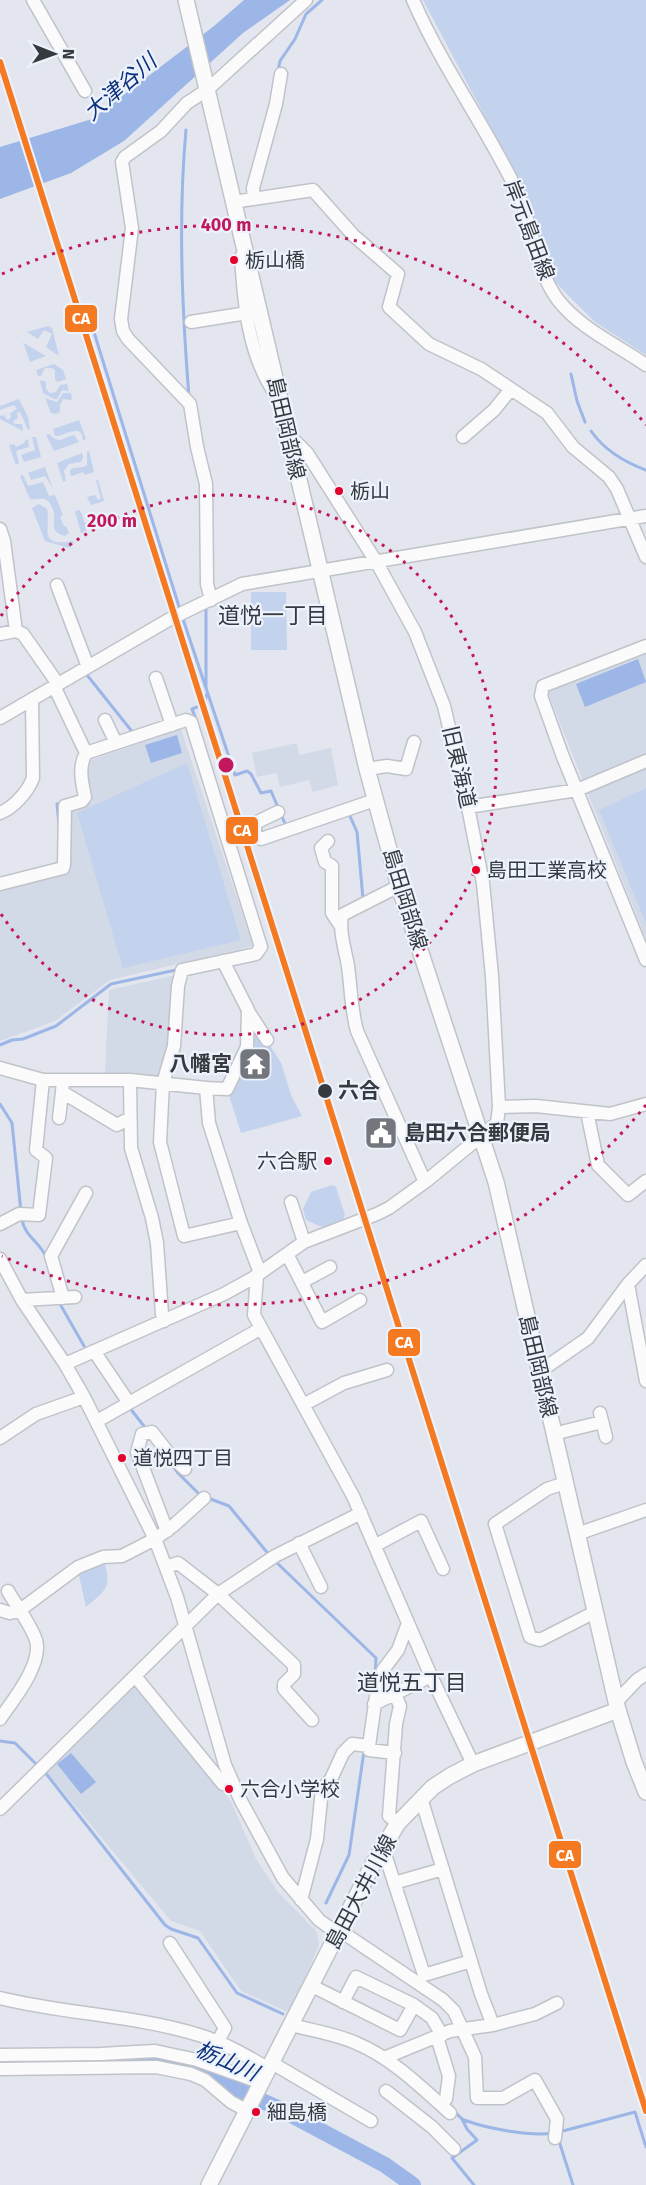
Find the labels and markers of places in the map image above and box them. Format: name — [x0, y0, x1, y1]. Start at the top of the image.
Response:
place label: 栃山橋 — [245, 248, 305, 272]
marker: 栃山橋 — [228, 254, 240, 266]
place label: 栃山 — [350, 479, 390, 503]
marker: 栃山 — [333, 485, 345, 497]
centre of rings — [216, 755, 236, 775]
place label: 島田工業高校 — [487, 858, 607, 882]
marker: 島田工業高校 — [470, 864, 482, 876]
temple icon: 八幡宮 — [237, 1046, 273, 1082]
place label: 八幡宮 — [169, 1051, 232, 1077]
place label: 六合 — [338, 1078, 380, 1104]
marker: 六合 — [316, 1082, 334, 1100]
public building icon: 島田六合郵便局 — [363, 1115, 399, 1151]
place label: 島田六合郵便局 — [404, 1120, 551, 1146]
place label: 六合駅 — [257, 1149, 317, 1173]
marker: 六合駅 — [322, 1155, 334, 1167]
place label: 道悦四丁目 — [133, 1446, 233, 1470]
marker: 道悦四丁目 — [116, 1452, 128, 1464]
place label: 六合小学校 — [240, 1777, 340, 1801]
marker: 六合小学校 — [223, 1783, 235, 1795]
place label: 細島橋 — [267, 2100, 327, 2124]
marker: 細島橋 — [250, 2106, 262, 2118]

